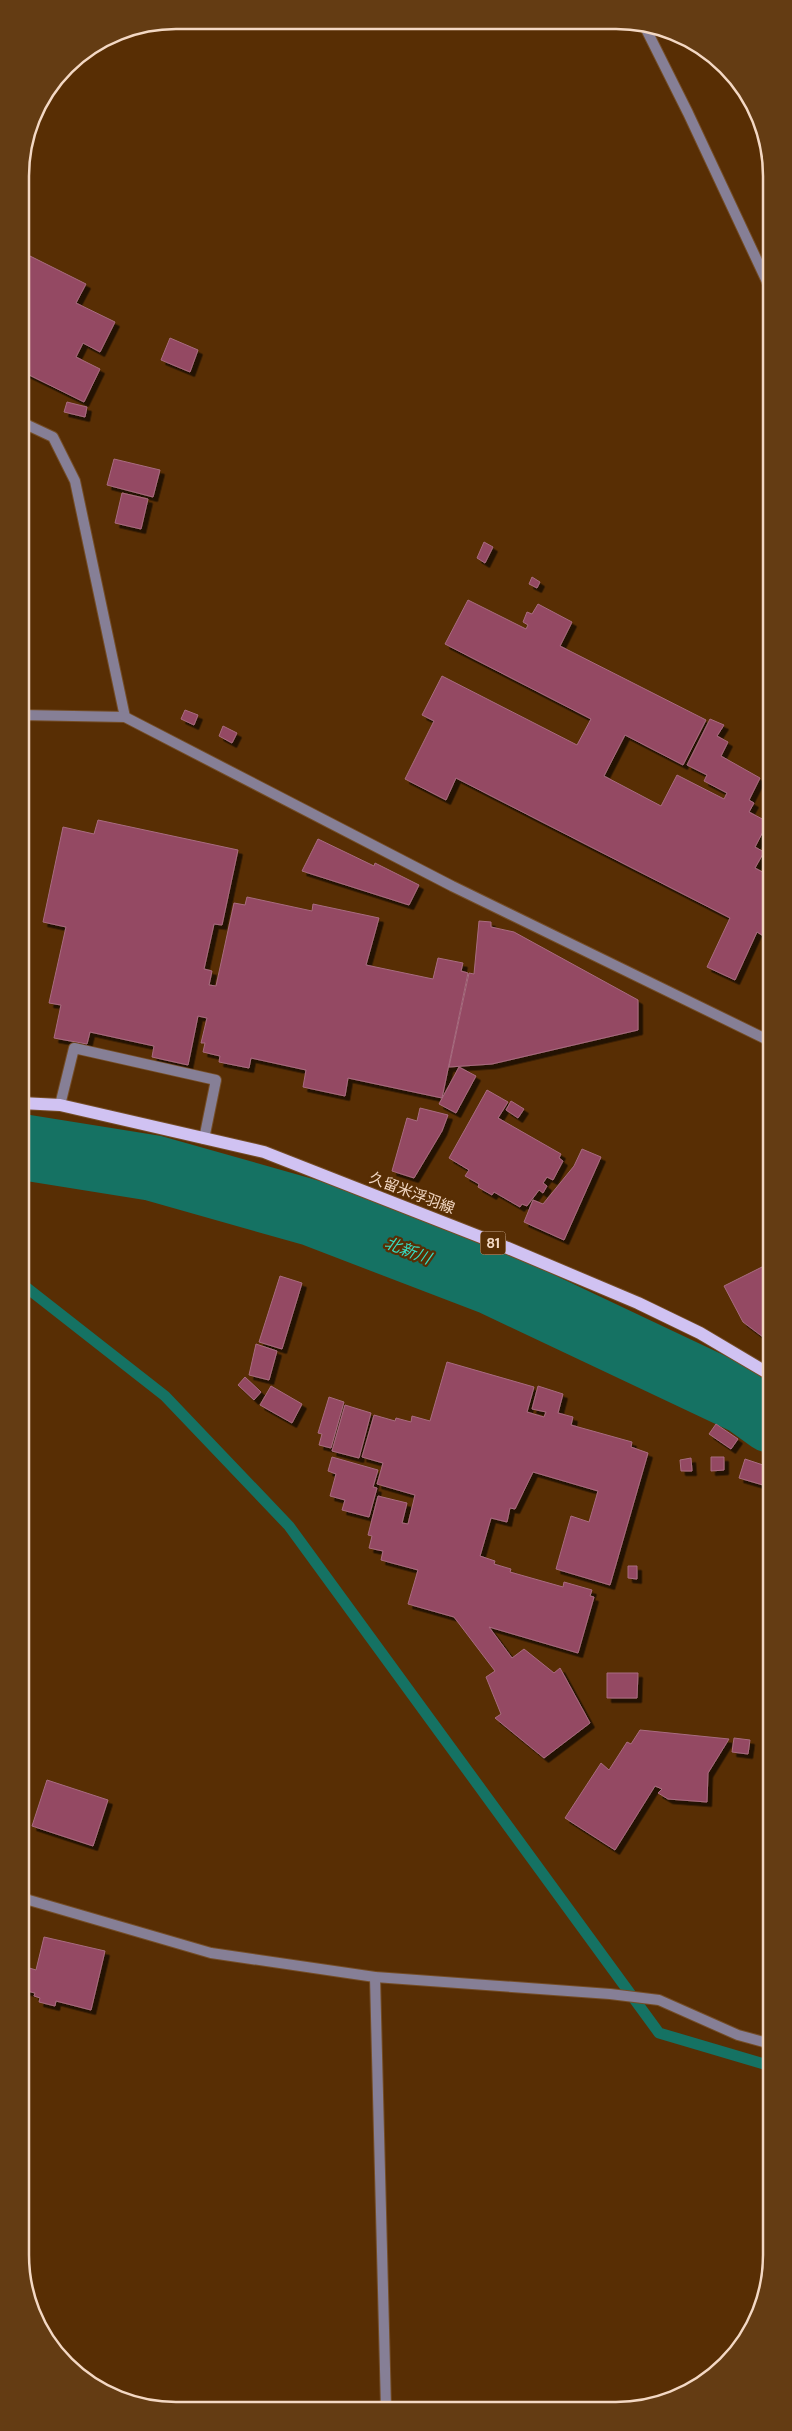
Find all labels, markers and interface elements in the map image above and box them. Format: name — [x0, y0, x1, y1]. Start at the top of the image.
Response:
street label: 久留米浮羽線 — [366, 1168, 458, 1218]
water label: 北新川 — [382, 1232, 436, 1270]
road number: 81 — [480, 1232, 506, 1254]

